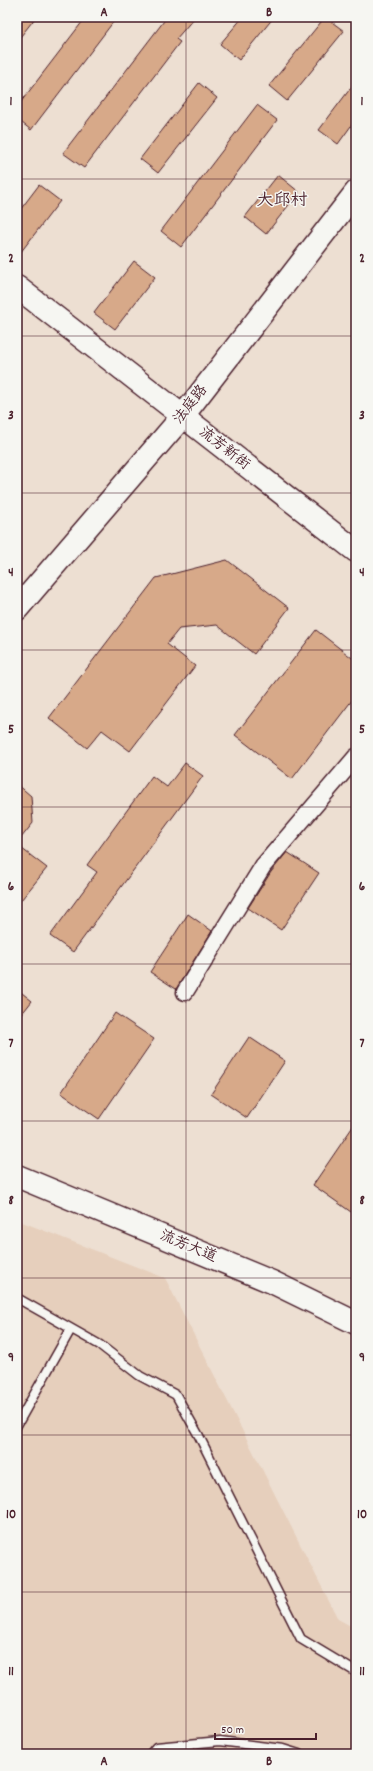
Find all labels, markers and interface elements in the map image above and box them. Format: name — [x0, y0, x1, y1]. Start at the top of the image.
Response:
text: A — [100, 4, 108, 23]
text: B — [266, 4, 272, 23]
text: 1 — [10, 93, 13, 112]
text: 1 — [361, 93, 364, 112]
district label: 大邱村 — [257, 190, 308, 214]
text: 2 — [8, 250, 14, 269]
text: 2 — [359, 250, 365, 269]
street label: 法庭路 — [168, 380, 214, 430]
text: 3 — [8, 407, 14, 426]
text: 3 — [359, 407, 365, 426]
street label: 流芳新街 — [194, 422, 254, 476]
text: 4 — [8, 564, 14, 583]
text: 4 — [359, 564, 365, 583]
text: 5 — [8, 721, 14, 740]
text: 5 — [359, 721, 365, 740]
text: 6 — [8, 878, 15, 897]
text: 6 — [359, 878, 366, 897]
text: 7 — [9, 1035, 14, 1054]
text: 7 — [360, 1035, 365, 1054]
text: 8 — [8, 1192, 14, 1211]
text: 8 — [359, 1192, 365, 1211]
street label: 流芳大道 — [156, 1225, 220, 1269]
text: 9 — [8, 1349, 14, 1368]
text: 9 — [359, 1349, 365, 1368]
text: 10 — [6, 1506, 16, 1525]
text: 10 — [357, 1506, 367, 1525]
text: 11 — [8, 1663, 14, 1682]
text: 11 — [359, 1663, 365, 1682]
scale bar — [215, 1715, 316, 1741]
text: 50 m — [221, 1722, 244, 1739]
text: A — [100, 1753, 108, 1771]
text: B — [266, 1753, 272, 1771]

